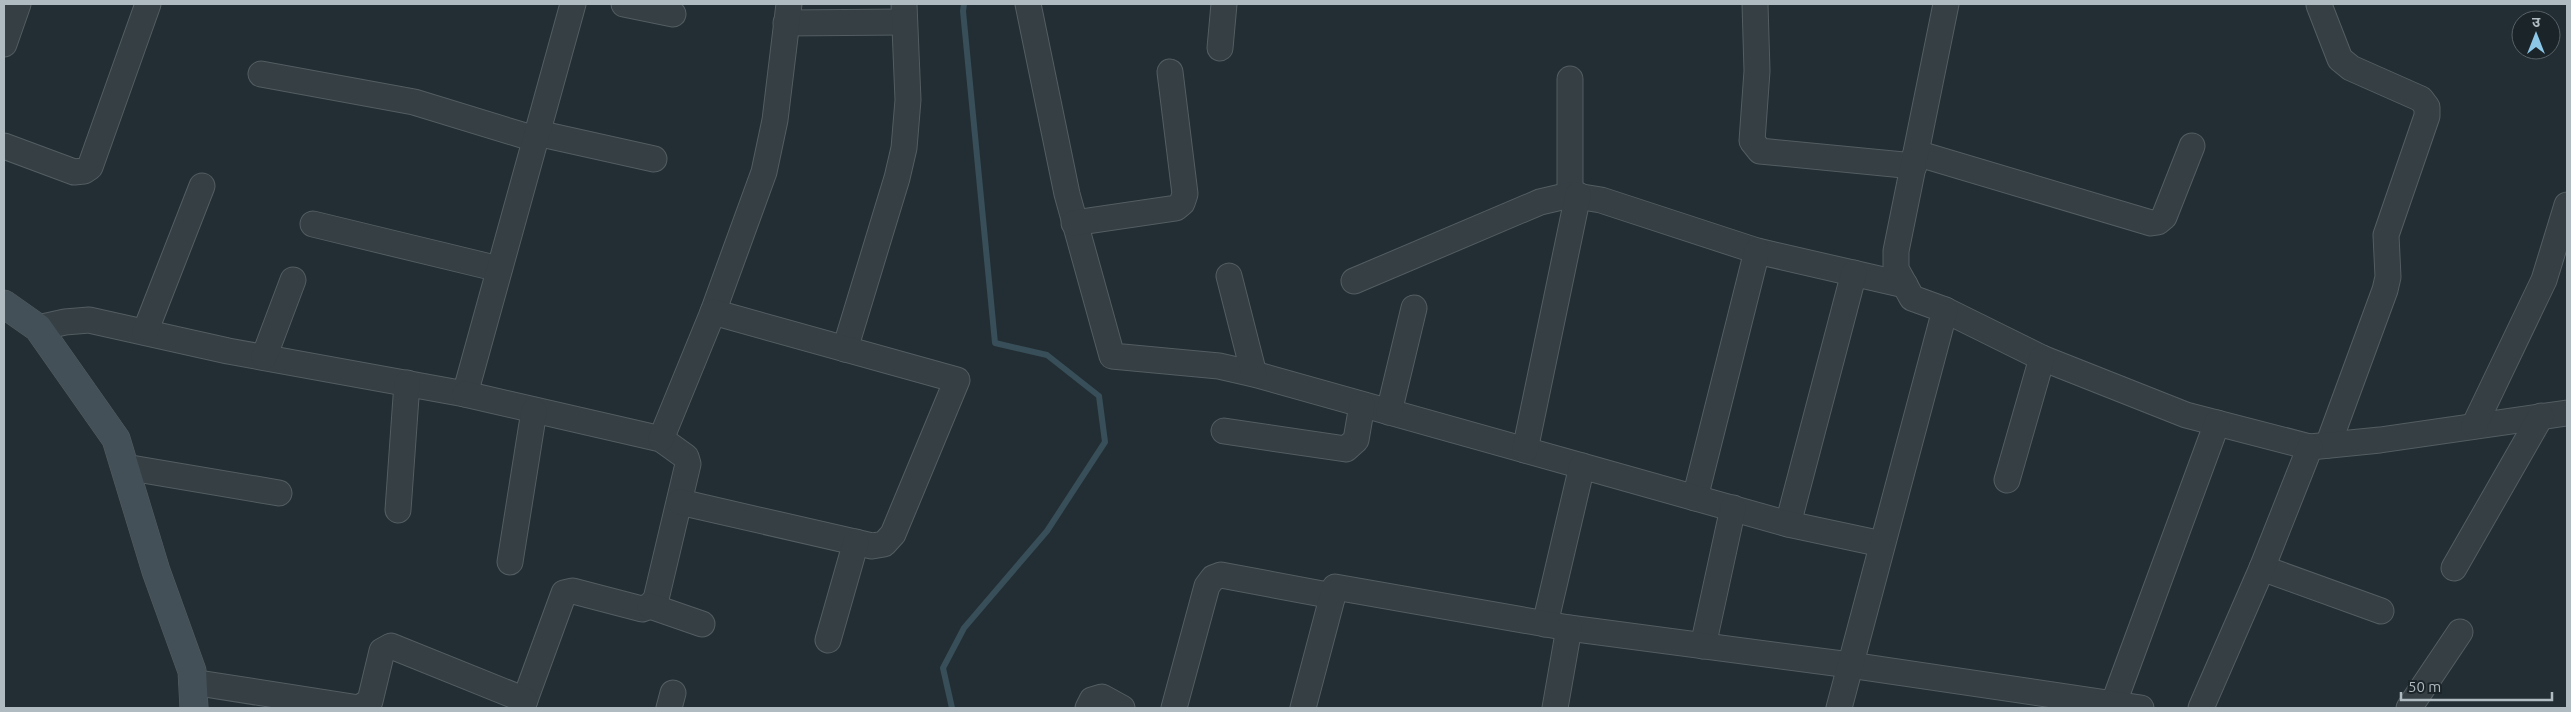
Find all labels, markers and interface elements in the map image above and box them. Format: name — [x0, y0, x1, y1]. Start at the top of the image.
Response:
north arrow — [2511, 10, 2561, 60]
text: उ — [2532, 14, 2541, 30]
scale bar — [2401, 670, 2552, 702]
text: 50 m — [2408, 678, 2441, 695]

